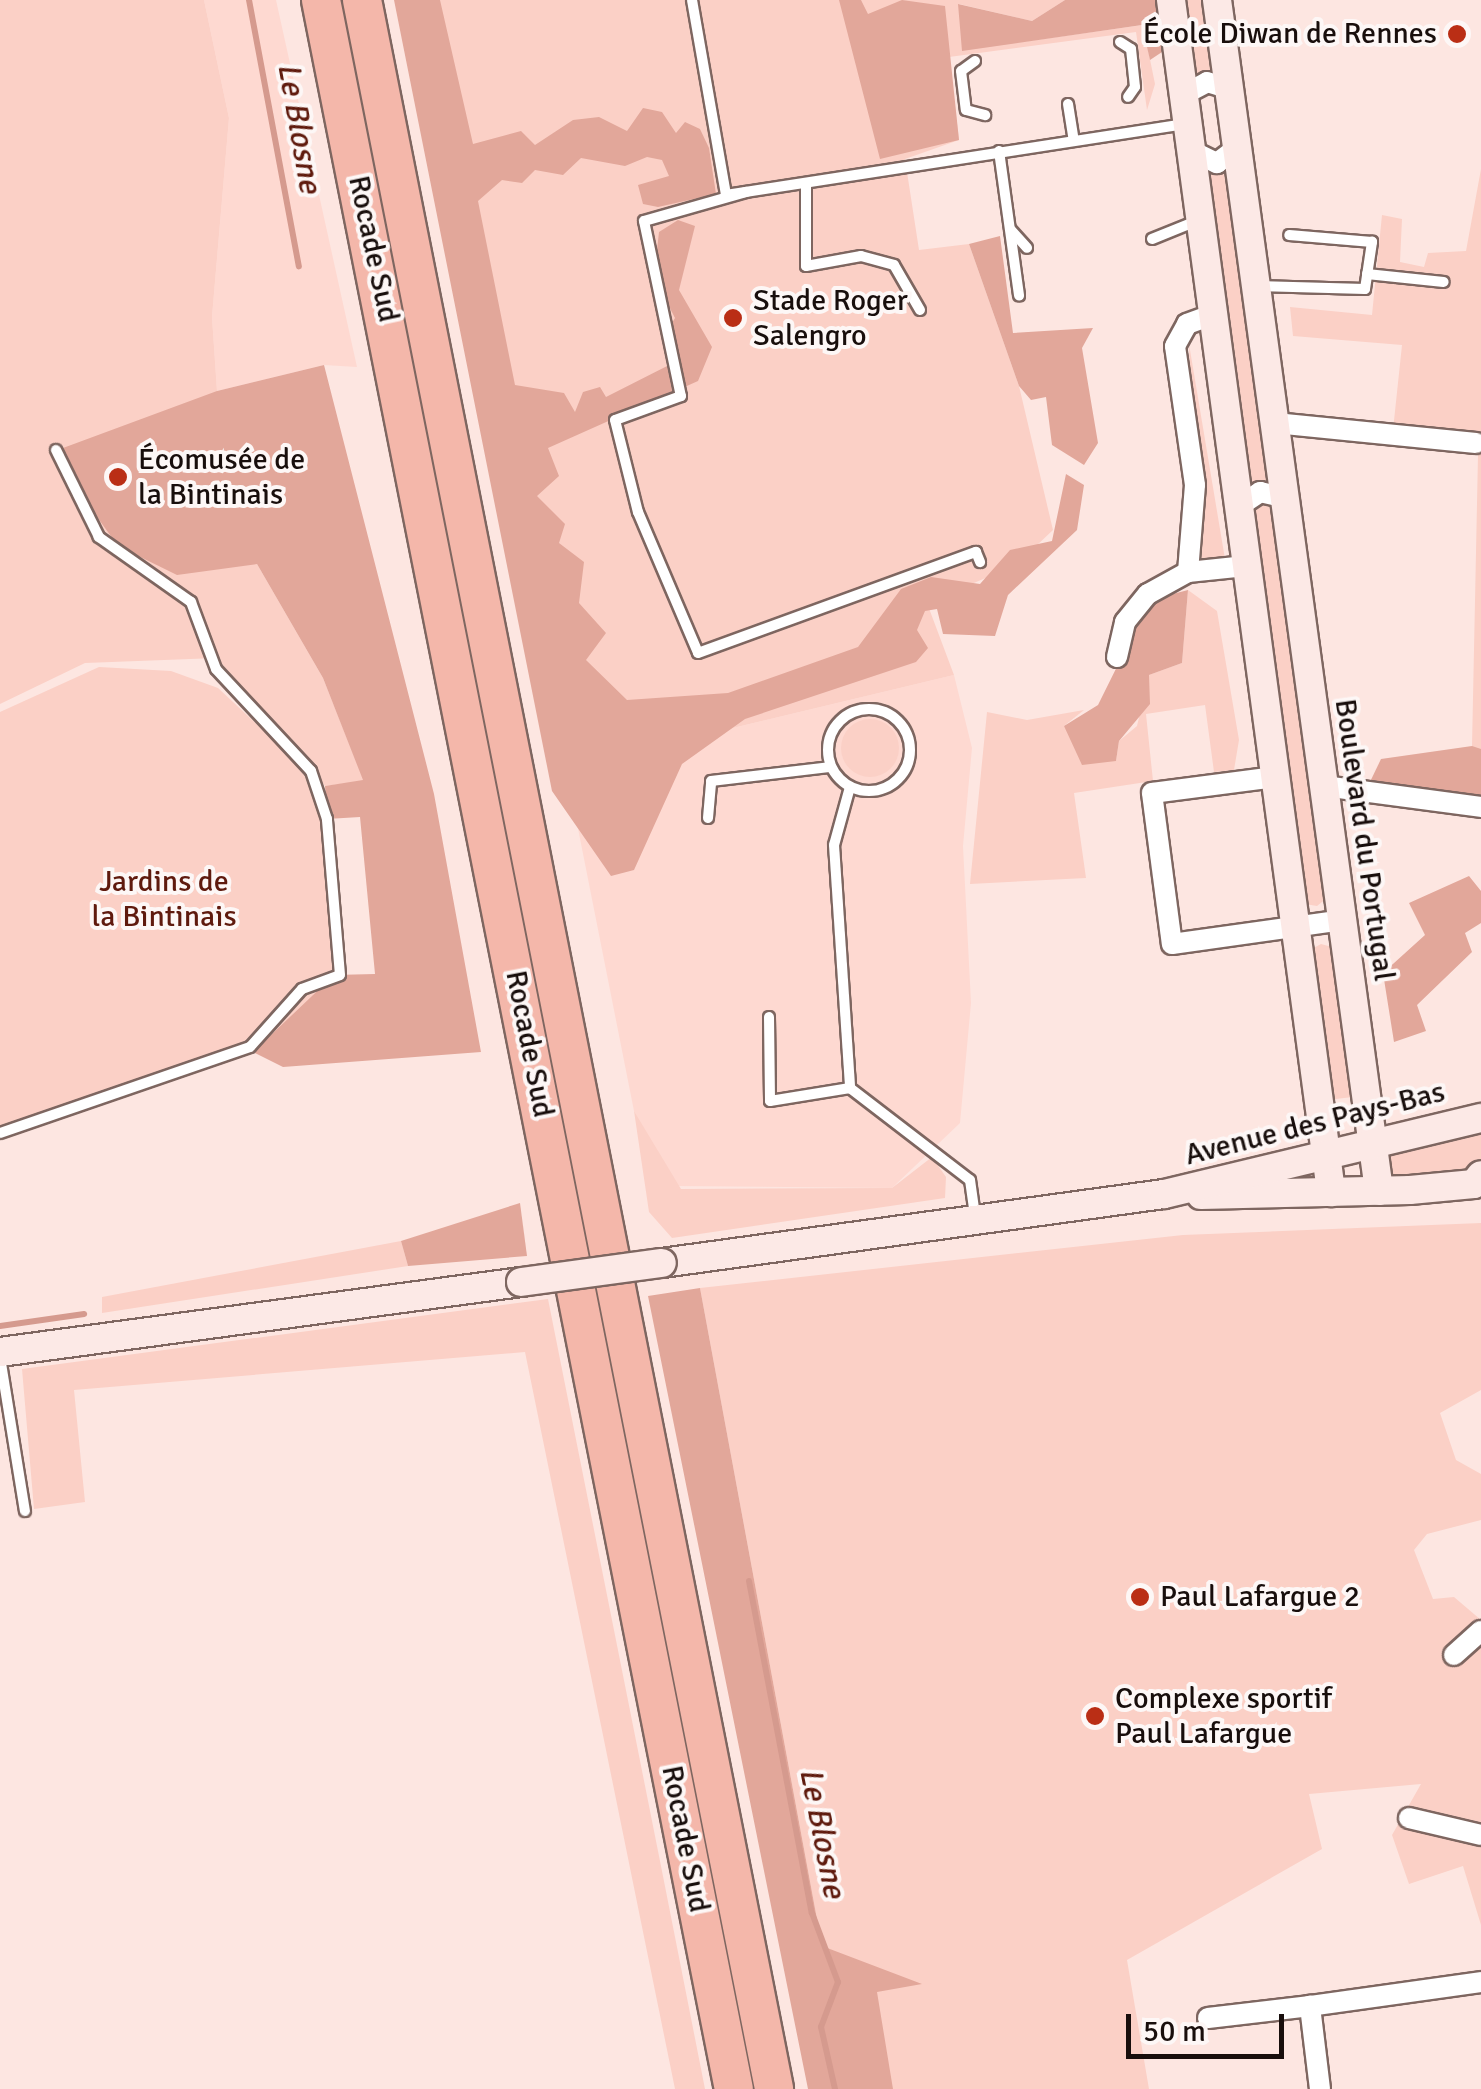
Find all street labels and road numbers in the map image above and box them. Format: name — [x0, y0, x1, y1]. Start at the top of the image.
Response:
street label: Rocade Sud — [340, 172, 406, 326]
street label: Boulevard du Portugal — [1326, 697, 1402, 983]
street label: Rocade Sud — [497, 967, 561, 1121]
street label: Avenue des Pays-Bas — [1181, 1074, 1449, 1174]
street label: Rocade Sud — [653, 1762, 717, 1916]

